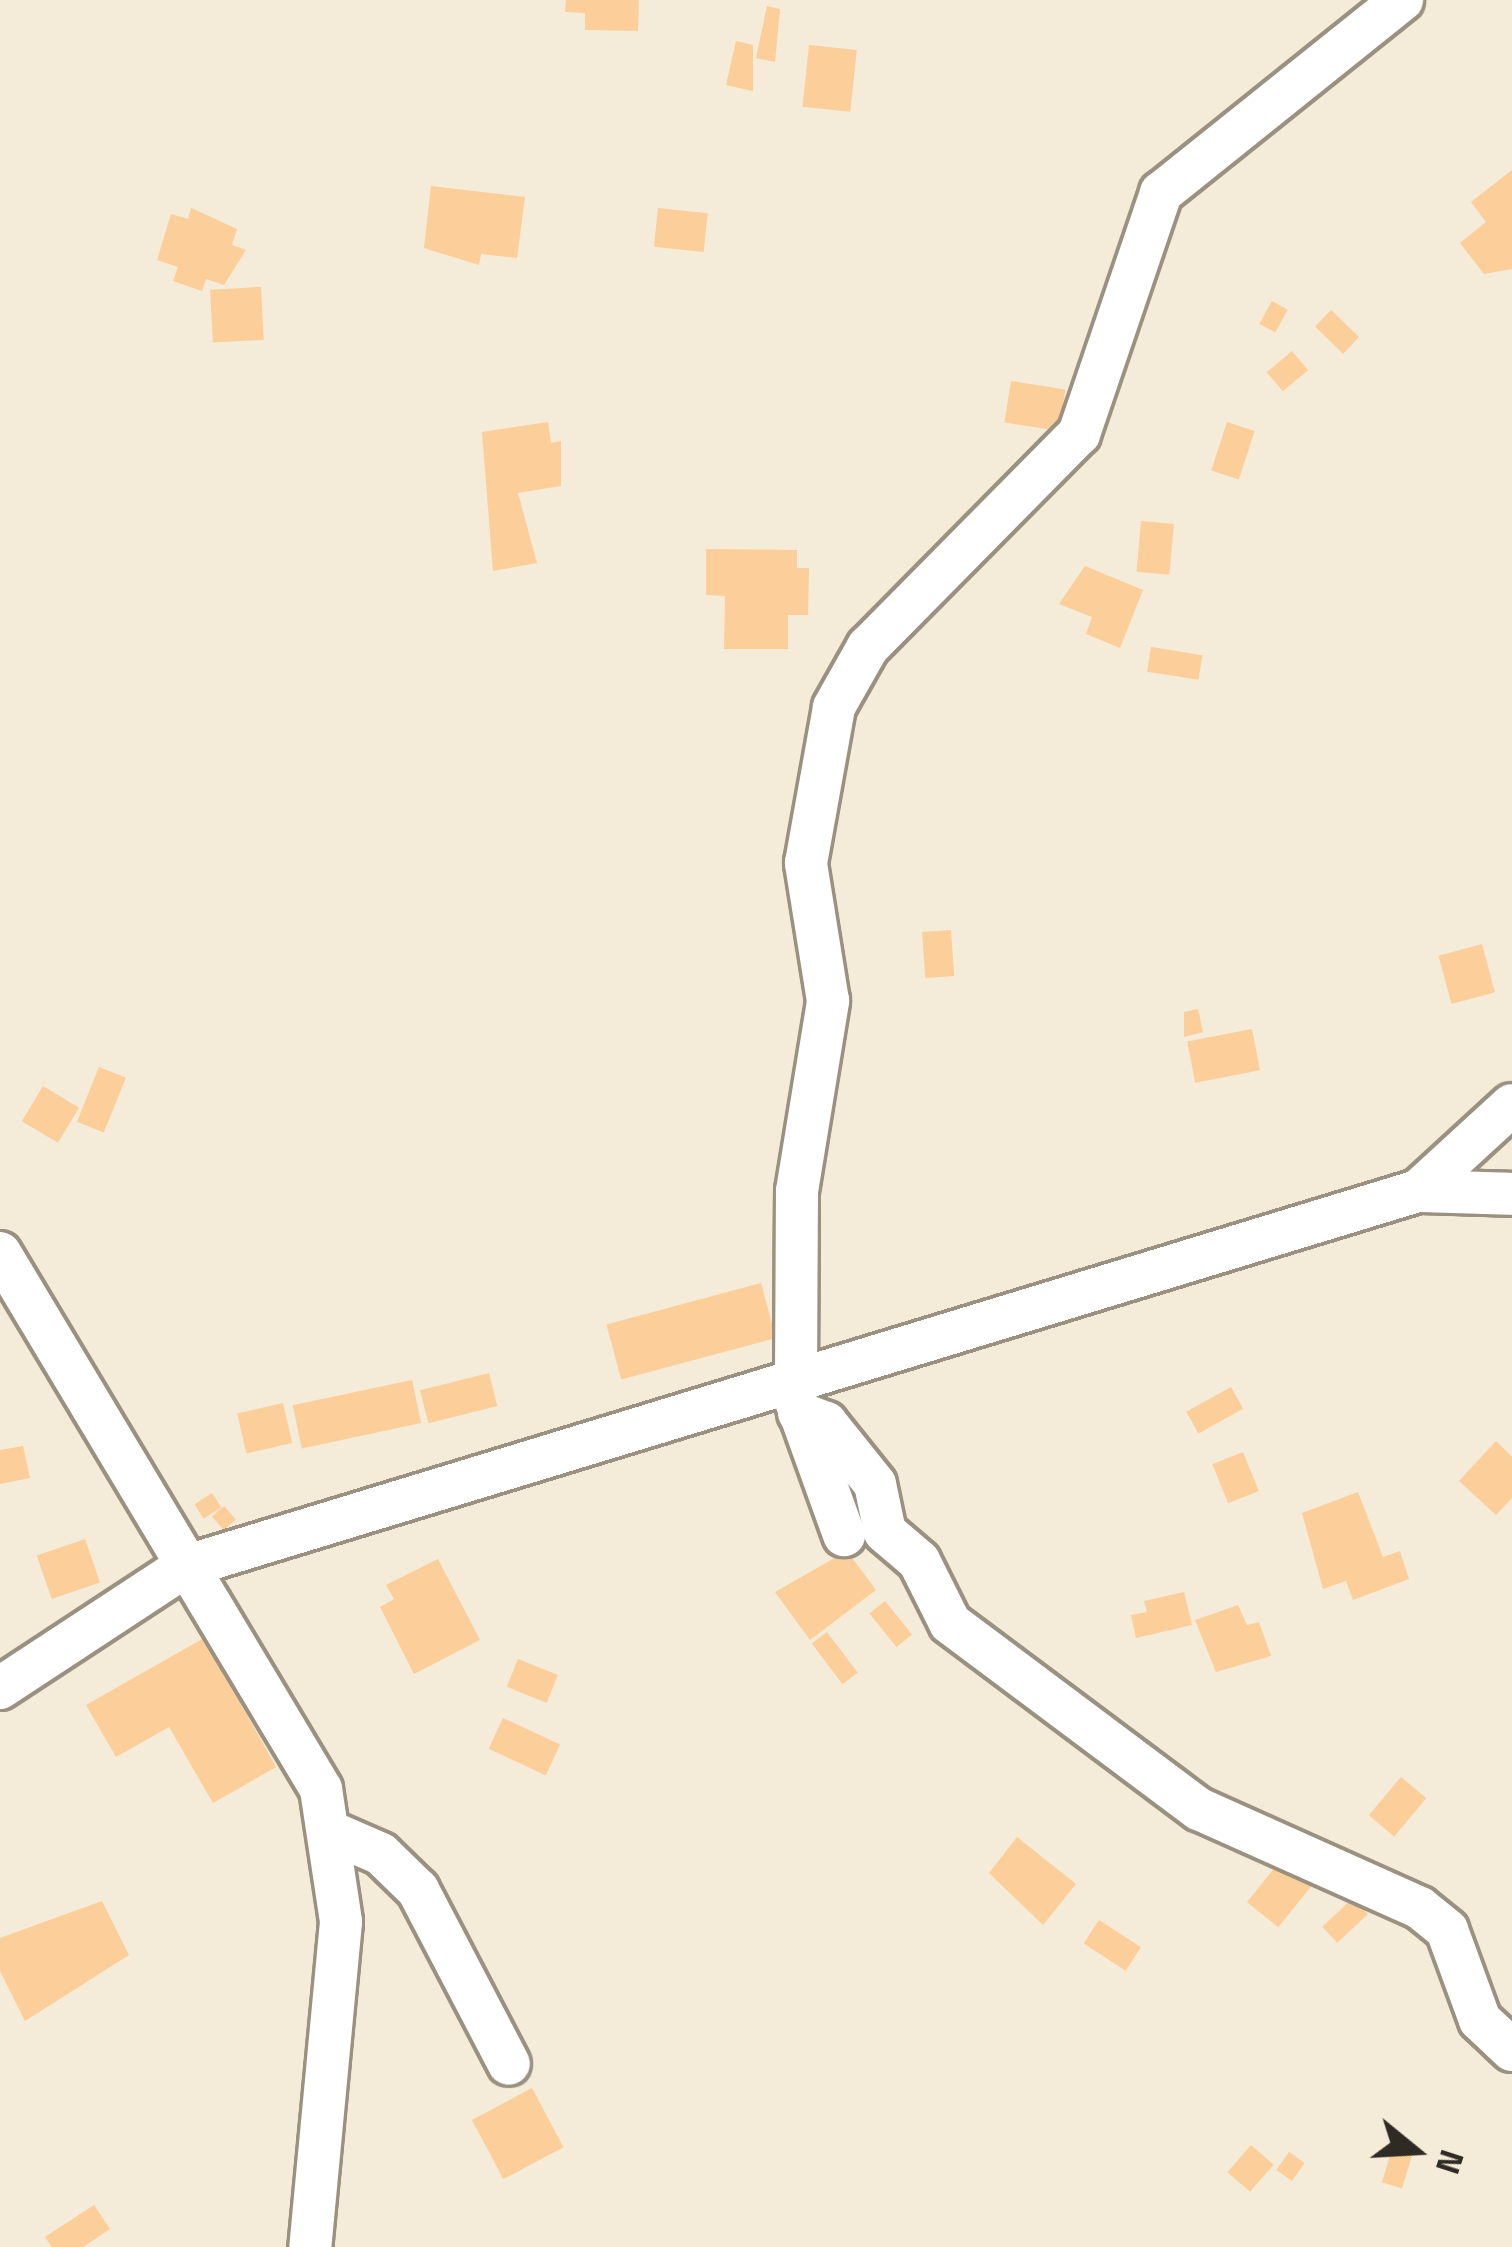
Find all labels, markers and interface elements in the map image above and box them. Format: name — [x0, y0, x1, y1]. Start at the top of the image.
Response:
north arrow — [1356, 2091, 1476, 2211]
text: N — [1423, 2144, 1478, 2181]

